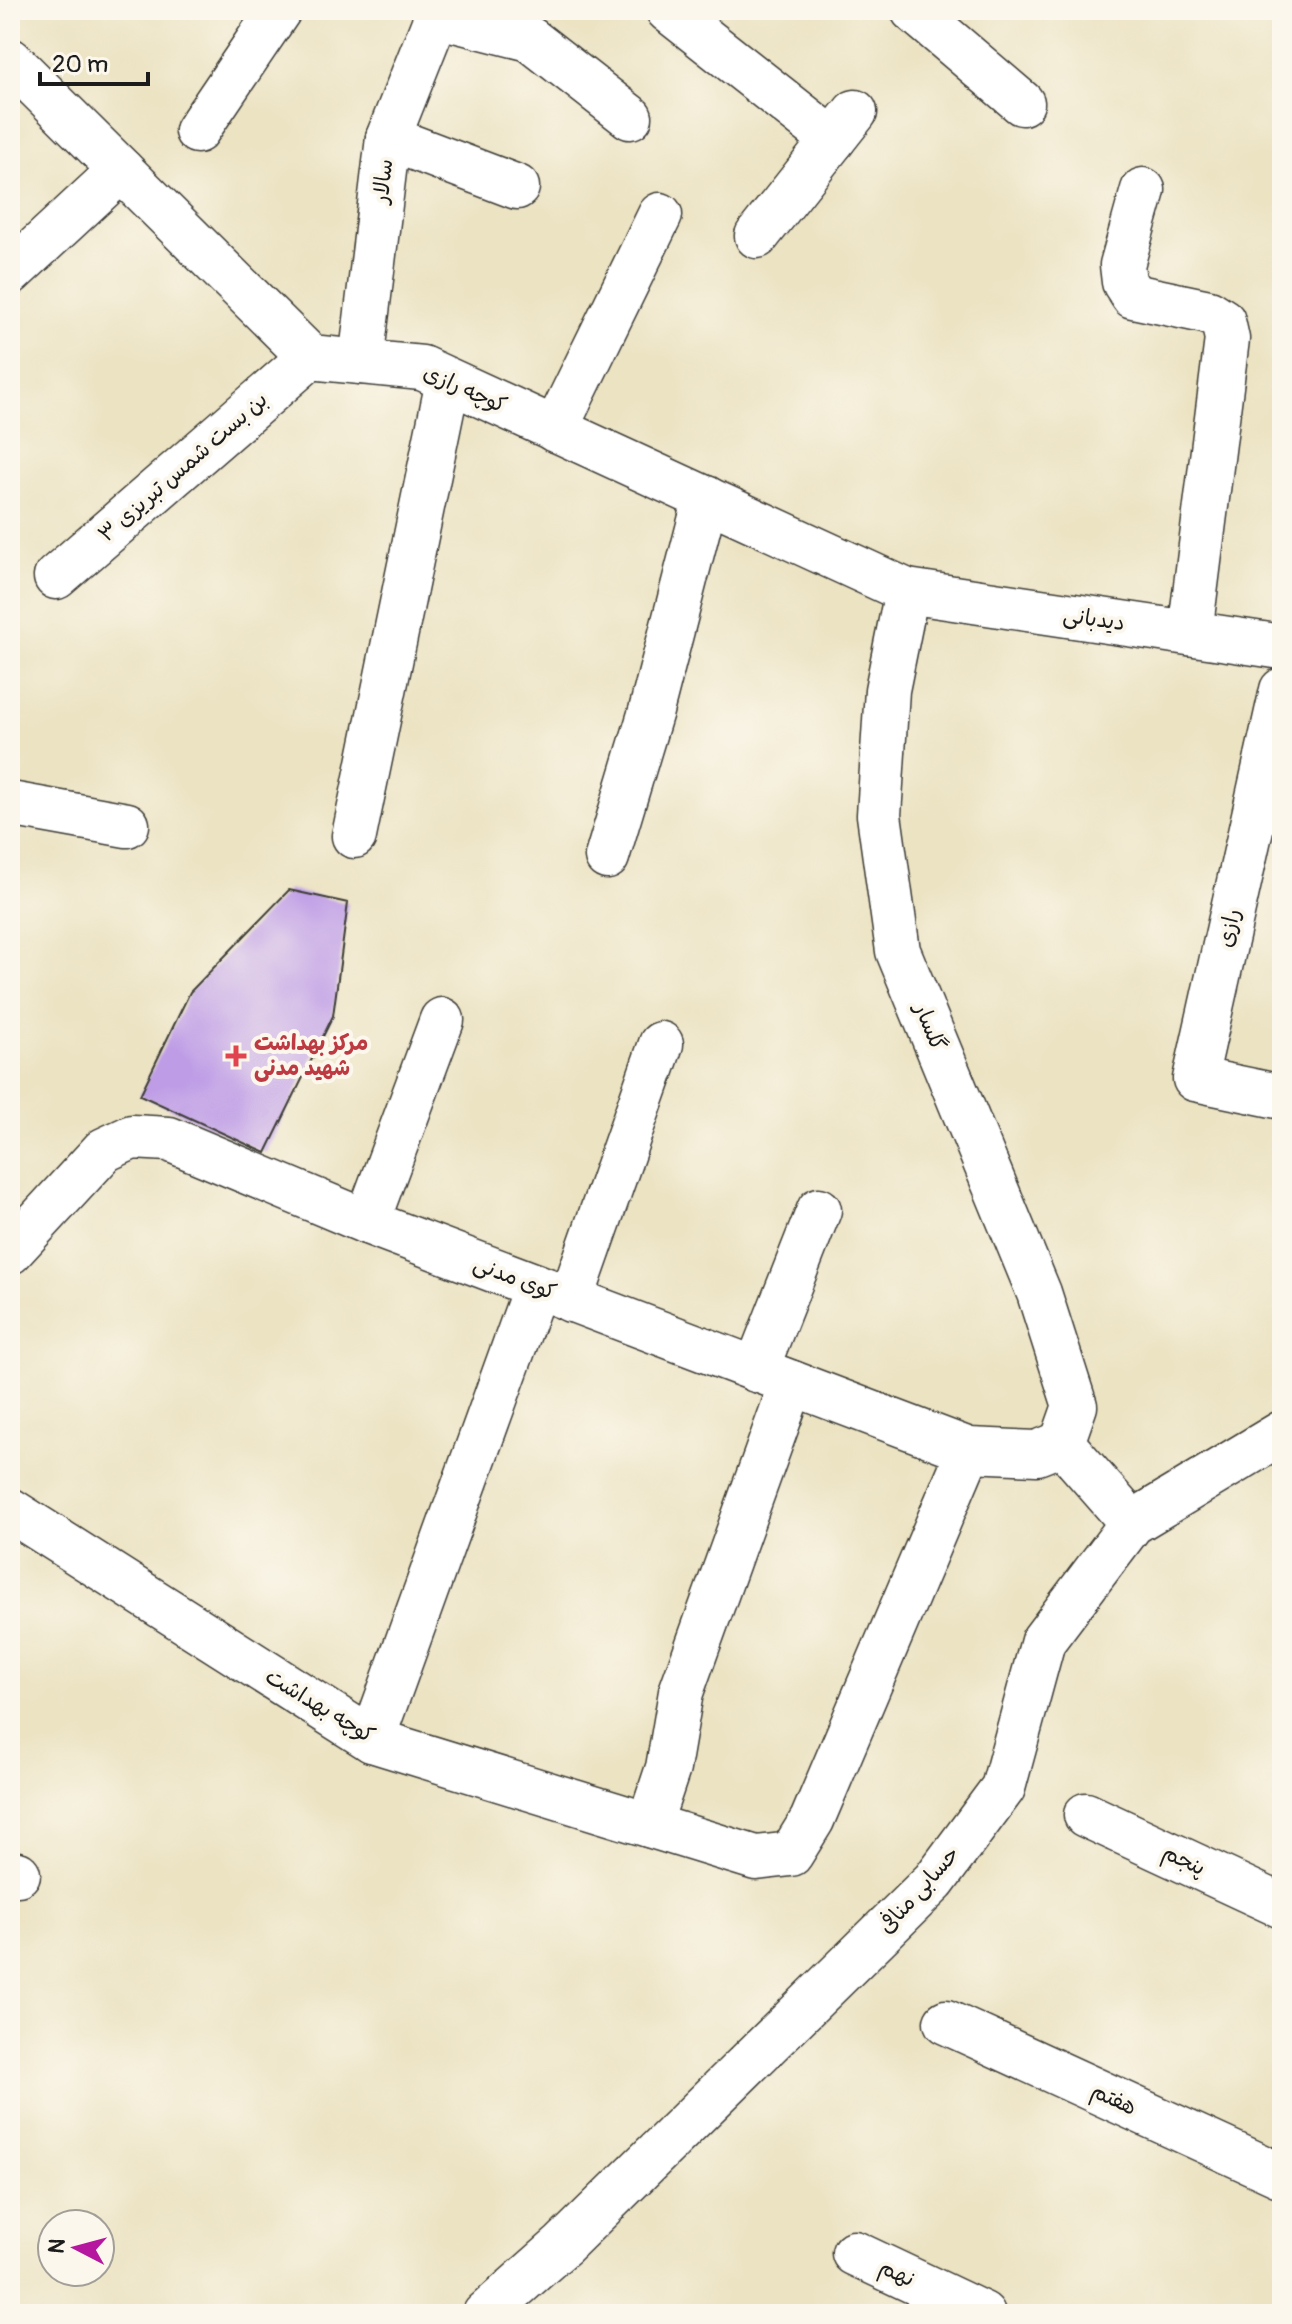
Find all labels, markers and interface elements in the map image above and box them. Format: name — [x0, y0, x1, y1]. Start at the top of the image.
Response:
scale bar — [40, 36, 148, 86]
text: 20 m — [52, 50, 108, 79]
street label: سالار — [366, 157, 400, 207]
street label: کوچه رازی — [419, 358, 511, 420]
street label: بن بست شمس تبریزی ۳ — [93, 386, 273, 548]
street label: دیدبانی — [1061, 601, 1127, 637]
street label: رازی — [1211, 906, 1247, 950]
street label: گلسار — [907, 997, 952, 1055]
place label: مرکز بهداشت شهید مدنی — [254, 1029, 368, 1082]
marker: مرکز بهداشت شهید مدنی — [225, 1045, 247, 1067]
street label: کوی مدنی — [470, 1249, 560, 1307]
street label: کوچه بهداشت — [260, 1662, 380, 1750]
street label: پنجم — [1157, 1838, 1210, 1884]
street label: حسابی منافی — [872, 1840, 966, 1940]
street label: هفتم — [1086, 2076, 1141, 2123]
north arrow — [36, 2208, 116, 2288]
text: N — [42, 2237, 72, 2255]
street label: نهم — [874, 2253, 919, 2295]

